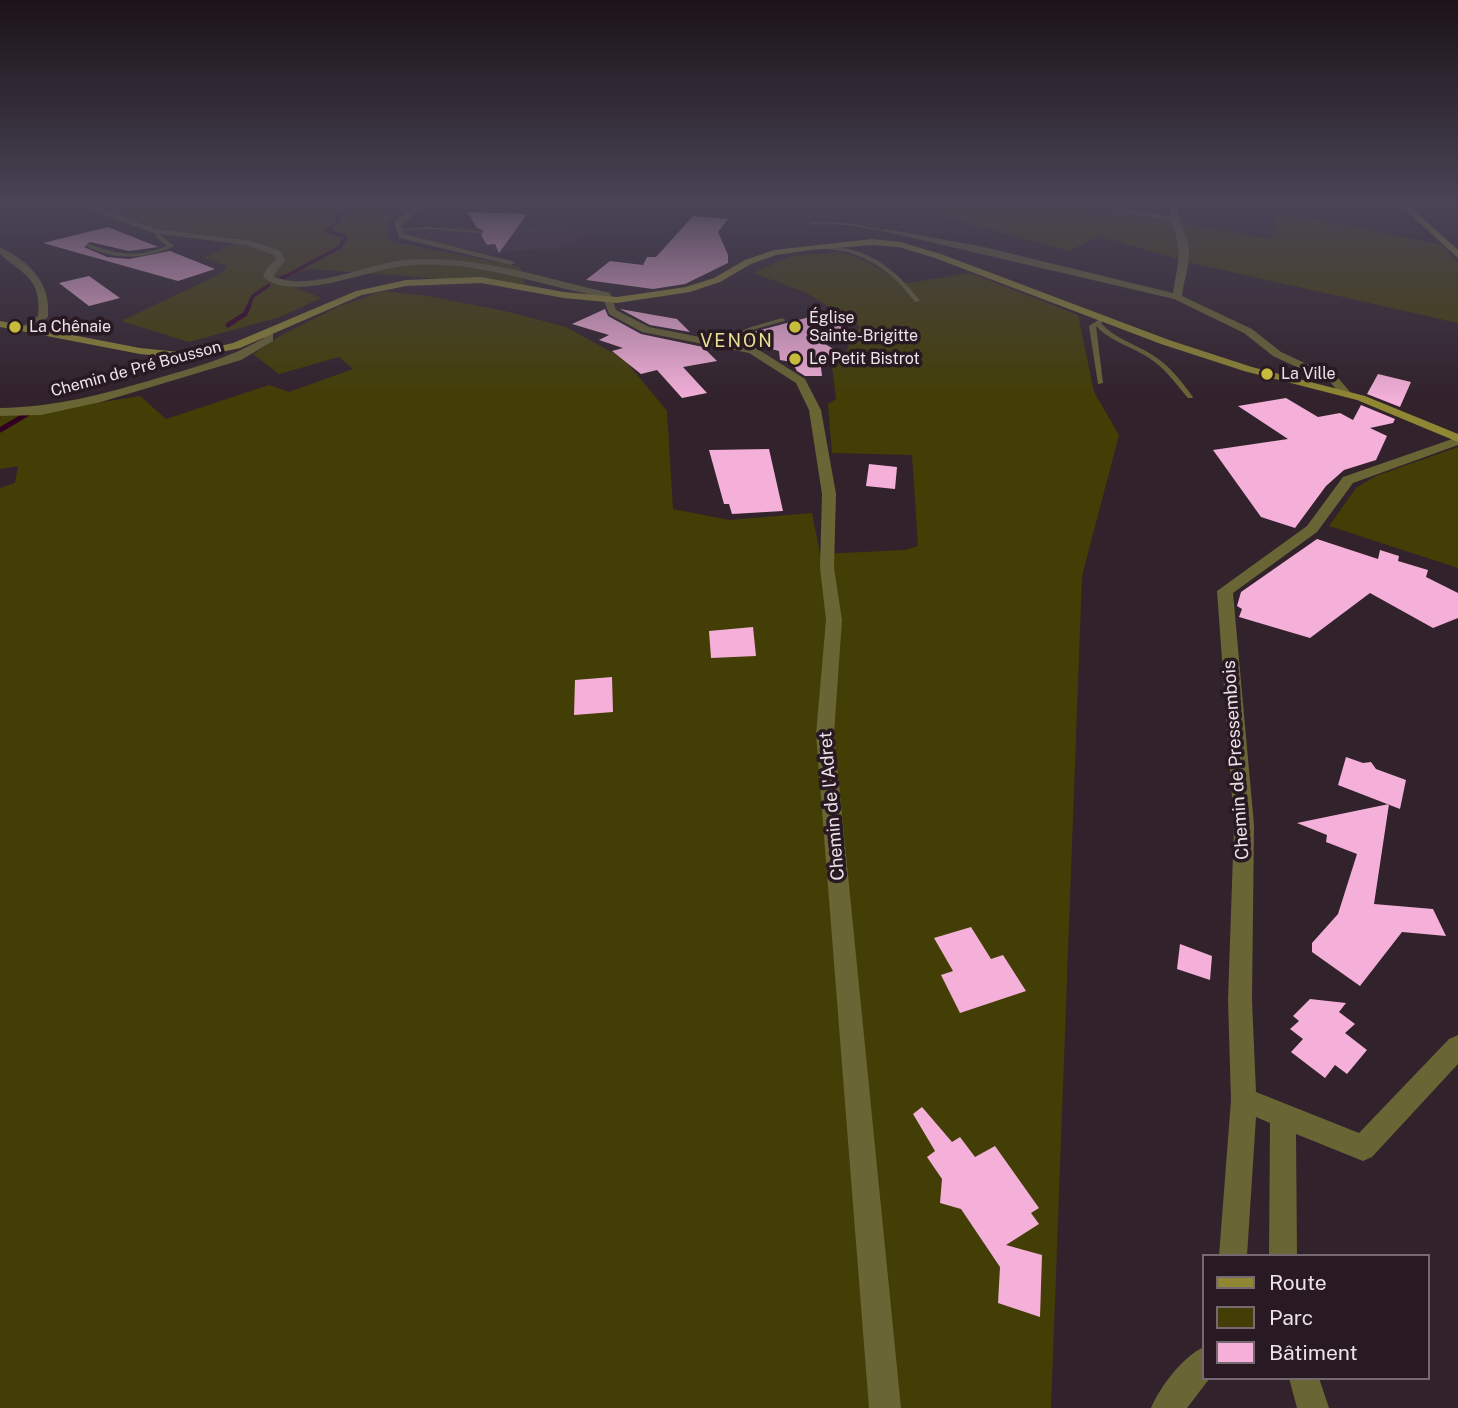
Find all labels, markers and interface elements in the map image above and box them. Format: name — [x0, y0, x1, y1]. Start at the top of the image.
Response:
place label: Église Sainte-Brigitte — [809, 308, 918, 346]
place label: La Chênaie — [29, 317, 111, 337]
marker: La Chênaie — [7, 319, 23, 335]
marker: Église Sainte-Brigitte — [787, 319, 803, 335]
district label: VENON — [701, 330, 773, 352]
street label: Chemin de Pré Bousson — [49, 337, 223, 401]
place label: Le Petit Bistrot — [809, 349, 920, 369]
marker: Le Petit Bistrot — [787, 351, 803, 367]
place label: La Ville — [1281, 364, 1336, 384]
marker: La Ville — [1259, 366, 1275, 382]
street label: Chemin de Pressembois — [1218, 659, 1254, 861]
street label: Chemin de l'Adret — [815, 731, 849, 881]
legend — [1202, 1254, 1430, 1380]
text: Route — [1269, 1270, 1327, 1295]
text: Parc — [1269, 1305, 1313, 1330]
text: Bâtiment — [1269, 1340, 1358, 1365]

